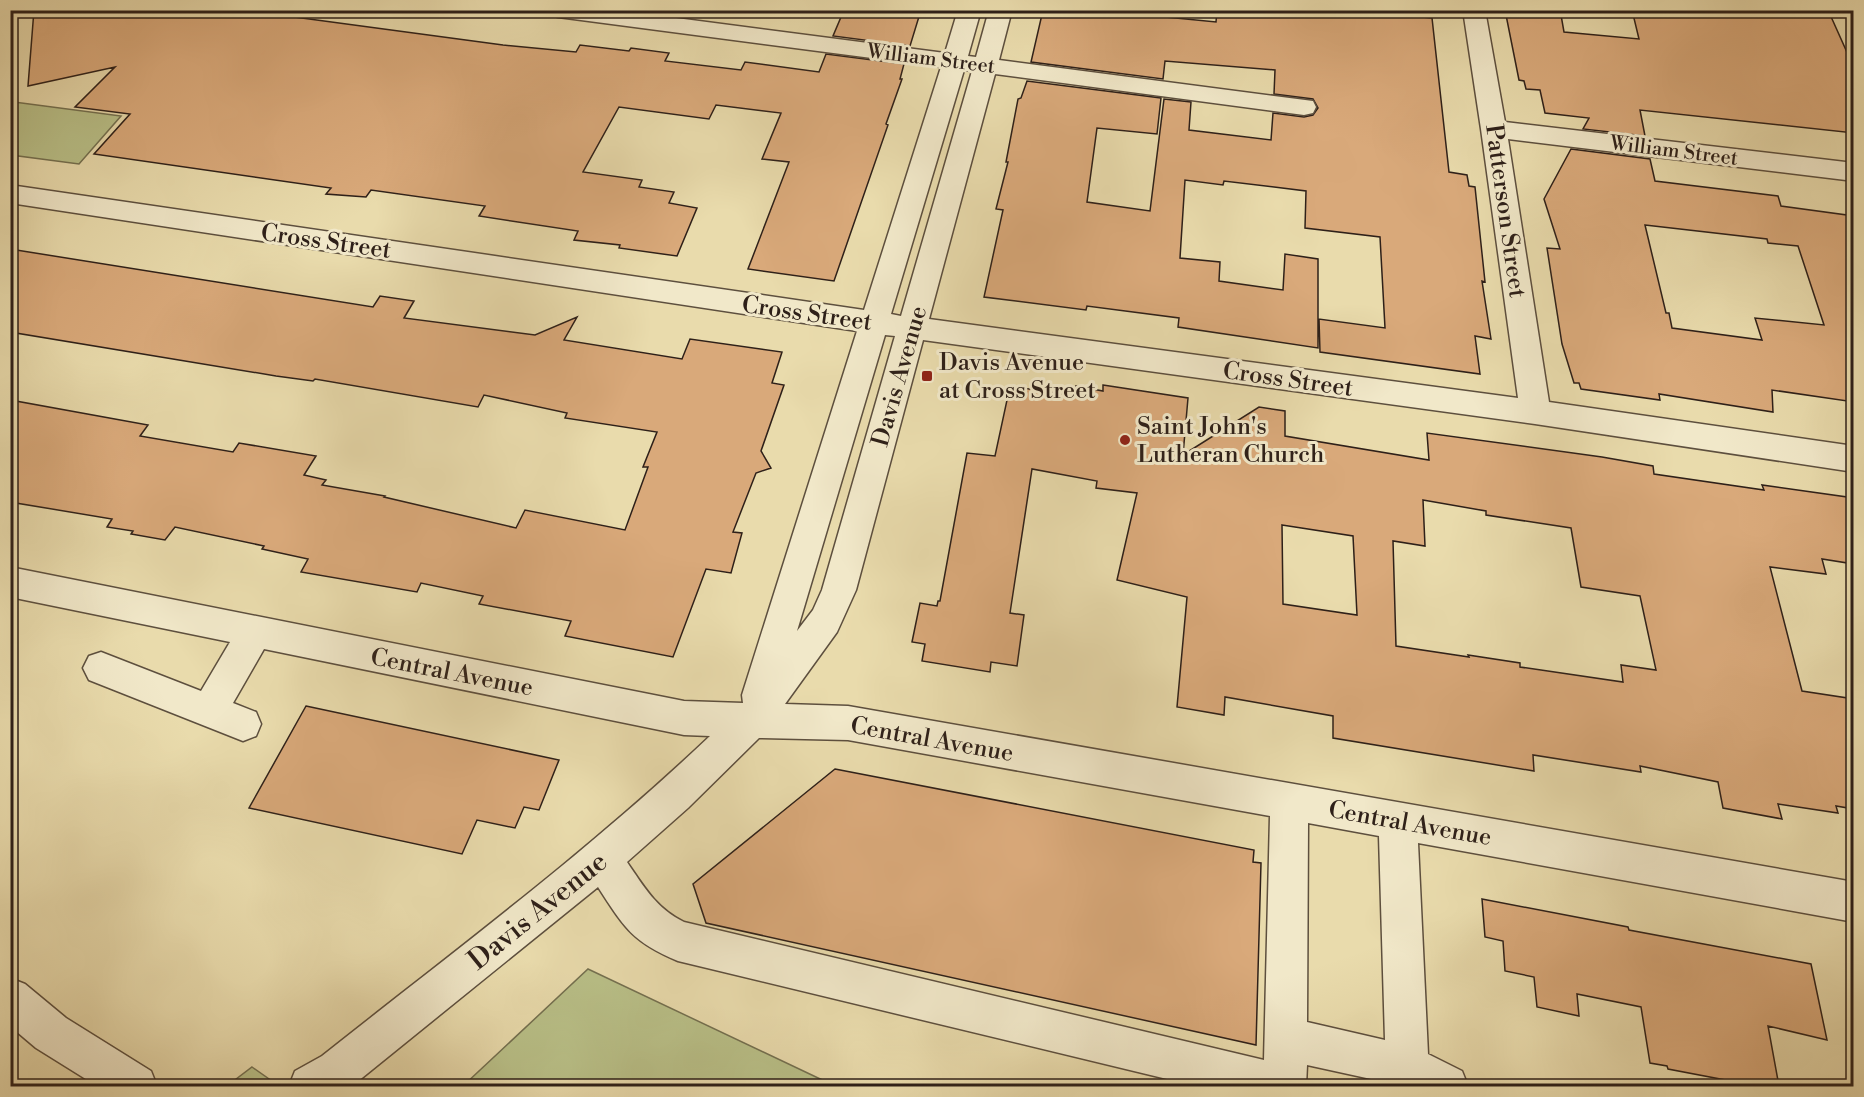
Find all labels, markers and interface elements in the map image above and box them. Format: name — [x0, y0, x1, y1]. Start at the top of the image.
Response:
street label: William Street — [865, 39, 996, 80]
street label: Patterson Street — [1478, 122, 1532, 300]
street label: William Street — [1608, 131, 1739, 172]
street label: Cross Street — [259, 218, 393, 266]
street label: Cross Street — [740, 290, 874, 338]
street label: Davis Avenue — [866, 302, 934, 450]
place label: Davis Avenue at Cross Street — [939, 348, 1096, 406]
street label: Cross Street — [1221, 356, 1355, 404]
marker: Davis Avenue at Cross Street — [920, 369, 934, 383]
place label: Saint John's Lutheran Church — [1137, 412, 1324, 470]
marker: Saint John's Lutheran Church — [1118, 433, 1132, 447]
street label: Central Avenue — [368, 643, 536, 703]
street label: Central Avenue — [848, 711, 1016, 769]
street label: Central Avenue — [1326, 795, 1494, 853]
street label: Davis Avenue — [461, 844, 615, 978]

